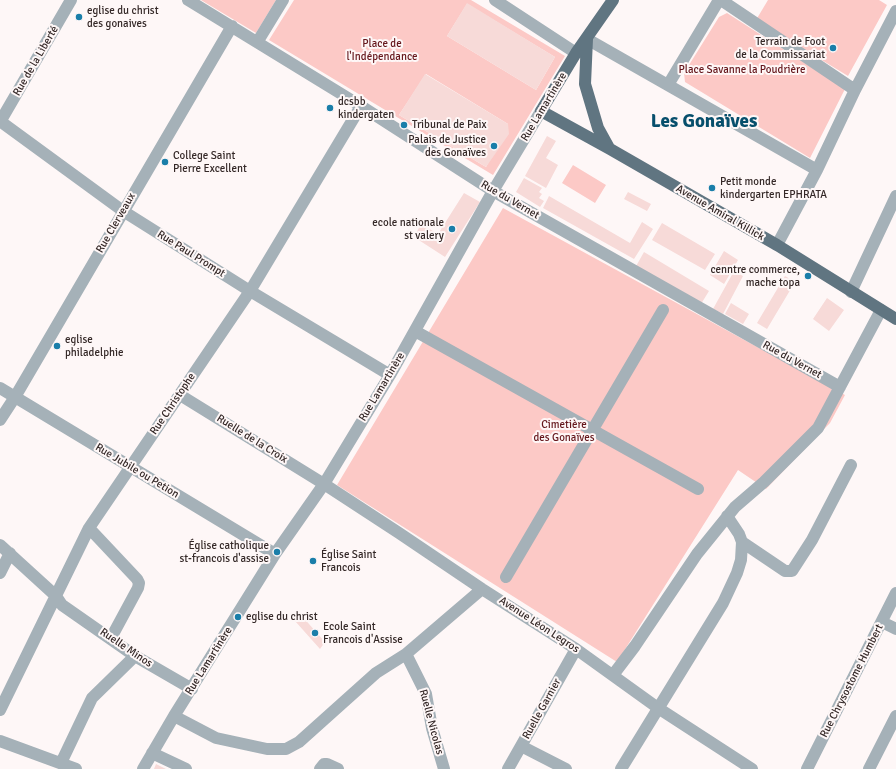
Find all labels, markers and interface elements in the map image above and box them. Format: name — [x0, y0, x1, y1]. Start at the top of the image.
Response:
place label: eglise du christ des gonaives — [87, 4, 159, 30]
marker: eglise du christ des gonaives — [74, 12, 84, 22]
street label: Rue de la Liberté — [11, 24, 61, 98]
place label: Terrain de Foot de la Commissariat — [735, 35, 825, 61]
park label: Place de l'Indépendance — [346, 37, 418, 63]
marker: Terrain de Foot de la Commissariat — [828, 43, 838, 53]
park label: Place Savanne la Poudrière — [679, 63, 805, 77]
street label: Rue Lamartinère — [518, 70, 570, 144]
place label: dcsbb kindergaten — [338, 95, 394, 121]
marker: dcsbb kindergaten — [325, 103, 335, 113]
district label: Les Gonaïves — [651, 111, 757, 133]
place label: Tribunal de Paix — [412, 118, 486, 132]
marker: Tribunal de Paix — [399, 120, 409, 130]
place label: Palais de Justice des Gonaïves — [408, 133, 486, 159]
marker: Palais de Justice des Gonaïves — [489, 141, 499, 151]
place label: College Saint Pierre Excellent — [173, 149, 247, 175]
marker: College Saint Pierre Excellent — [160, 157, 170, 167]
place label: Petit monde kindergarten EPHRATA — [720, 175, 827, 201]
street label: Rue du Vernet — [478, 178, 542, 222]
street label: Avenue Amiral Killick — [673, 182, 767, 244]
marker: Petit monde kindergarten EPHRATA — [707, 183, 717, 193]
street label: Rue Clerveaux — [94, 191, 138, 255]
place label: ecole nationale st valery — [372, 216, 444, 242]
marker: ecole nationale st valery — [447, 224, 457, 234]
street label: Rue Paul Prompt — [155, 228, 227, 280]
place label: cenntre commerce, mache topa — [710, 263, 800, 289]
marker: cenntre commerce, mache topa — [803, 271, 813, 281]
place label: eglise philadelphie — [65, 333, 123, 359]
street label: Rue du Vernet — [760, 338, 824, 382]
marker: eglise philadelphie — [52, 341, 62, 351]
street label: Rue Lamartinère — [356, 350, 408, 424]
street label: Rue Christophe — [147, 371, 199, 437]
street label: Ruelle de la Croix — [214, 412, 290, 466]
park label: Cimetière des Gonaïves — [533, 418, 595, 444]
street label: Rue Jubile ou Petion — [93, 441, 181, 501]
place label: Église catholique st-francois d'assise — [179, 539, 269, 565]
marker: Église catholique st-francois d'assise — [272, 547, 282, 557]
place label: Église Saint Francois — [321, 548, 376, 574]
marker: Église Saint Francois — [308, 556, 318, 566]
street label: Avenue Léon Legros — [496, 594, 582, 656]
place label: eglise du christ — [246, 610, 318, 624]
marker: eglise du christ — [233, 612, 243, 622]
place label: Ecole Saint Francois d'Assise — [323, 620, 403, 646]
street label: Rue Chrysostome Humbert — [818, 622, 886, 740]
street label: Rue Lamartinère — [183, 624, 235, 698]
street label: Ruelle Minos — [97, 626, 155, 670]
marker: Ecole Saint Francois d'Assise — [310, 628, 320, 638]
street label: Ruelle Garnier — [520, 676, 564, 742]
street label: Ruelle Nicolas — [416, 688, 446, 756]

